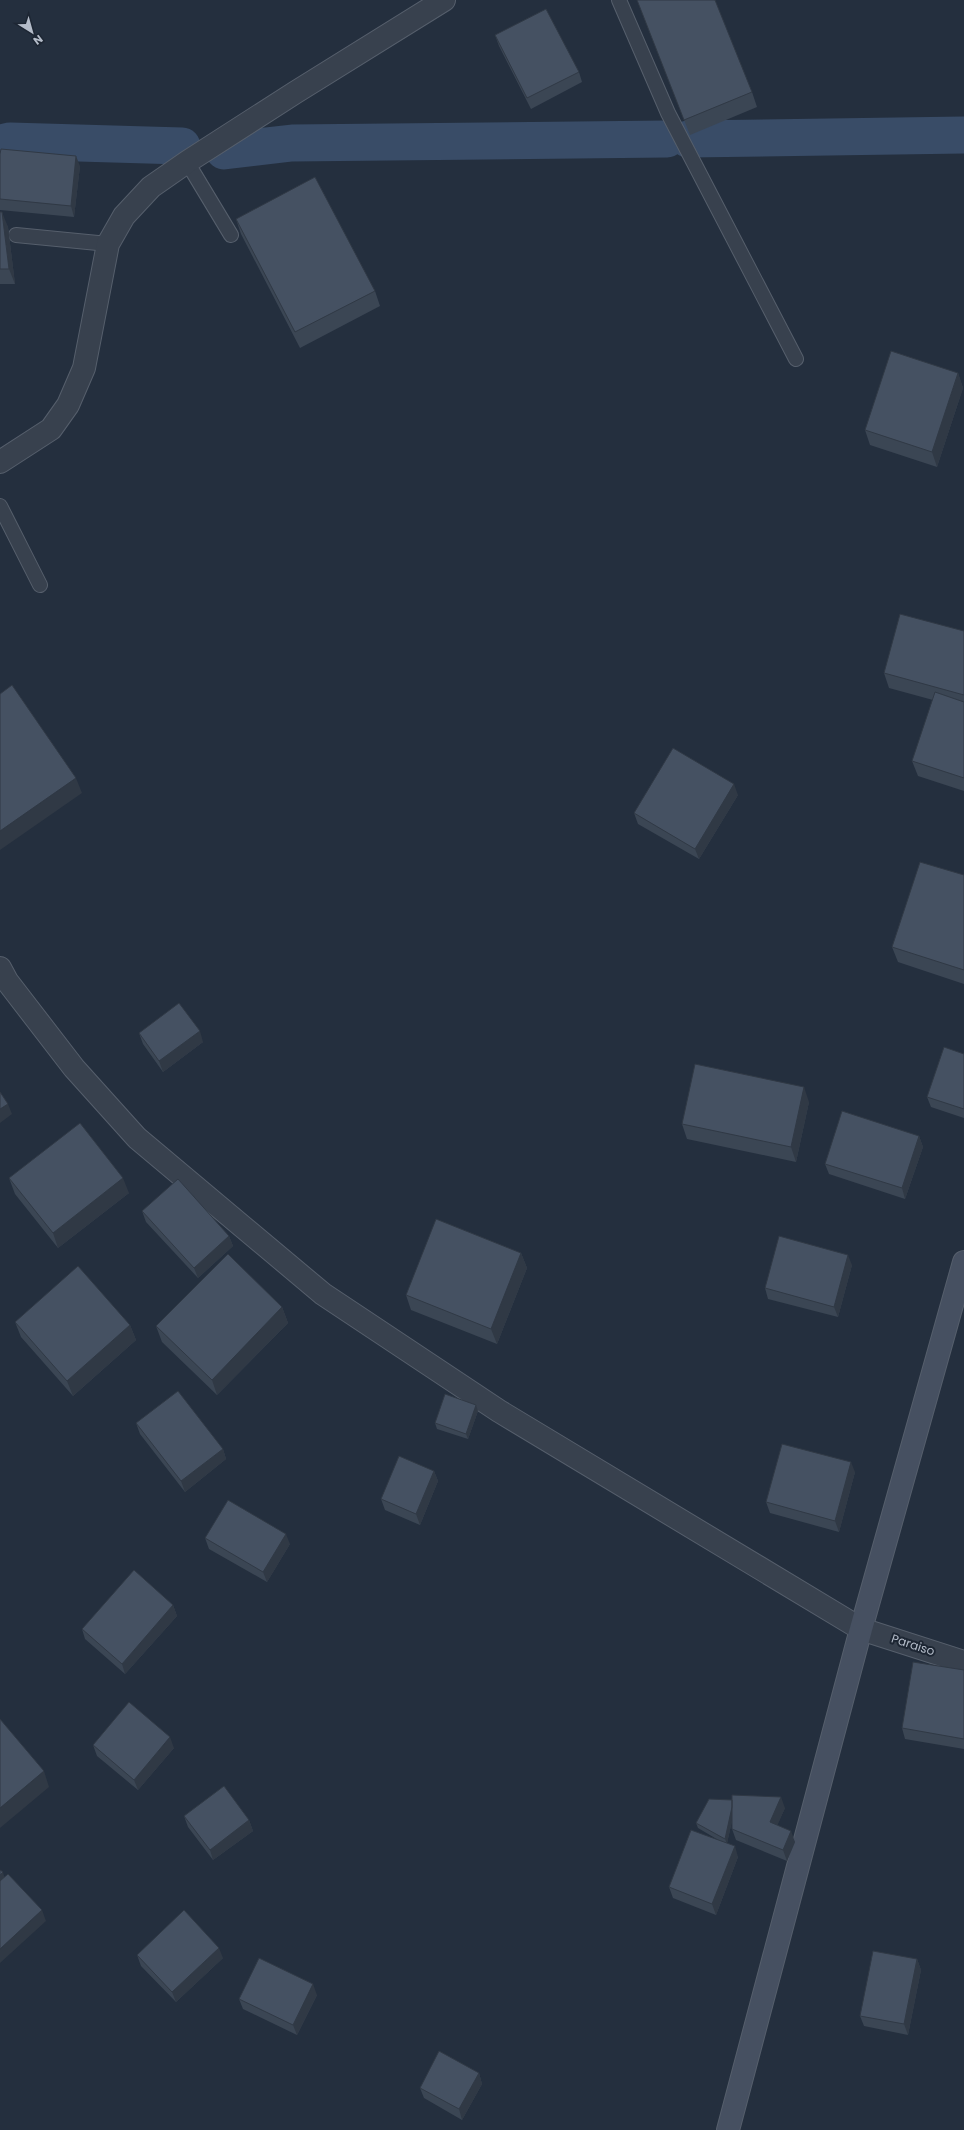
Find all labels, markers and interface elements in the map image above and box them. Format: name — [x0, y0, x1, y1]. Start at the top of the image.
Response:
north arrow — [12, 12, 52, 52]
text: N — [30, 31, 46, 49]
street label: Paraiso — [889, 1630, 937, 1660]

